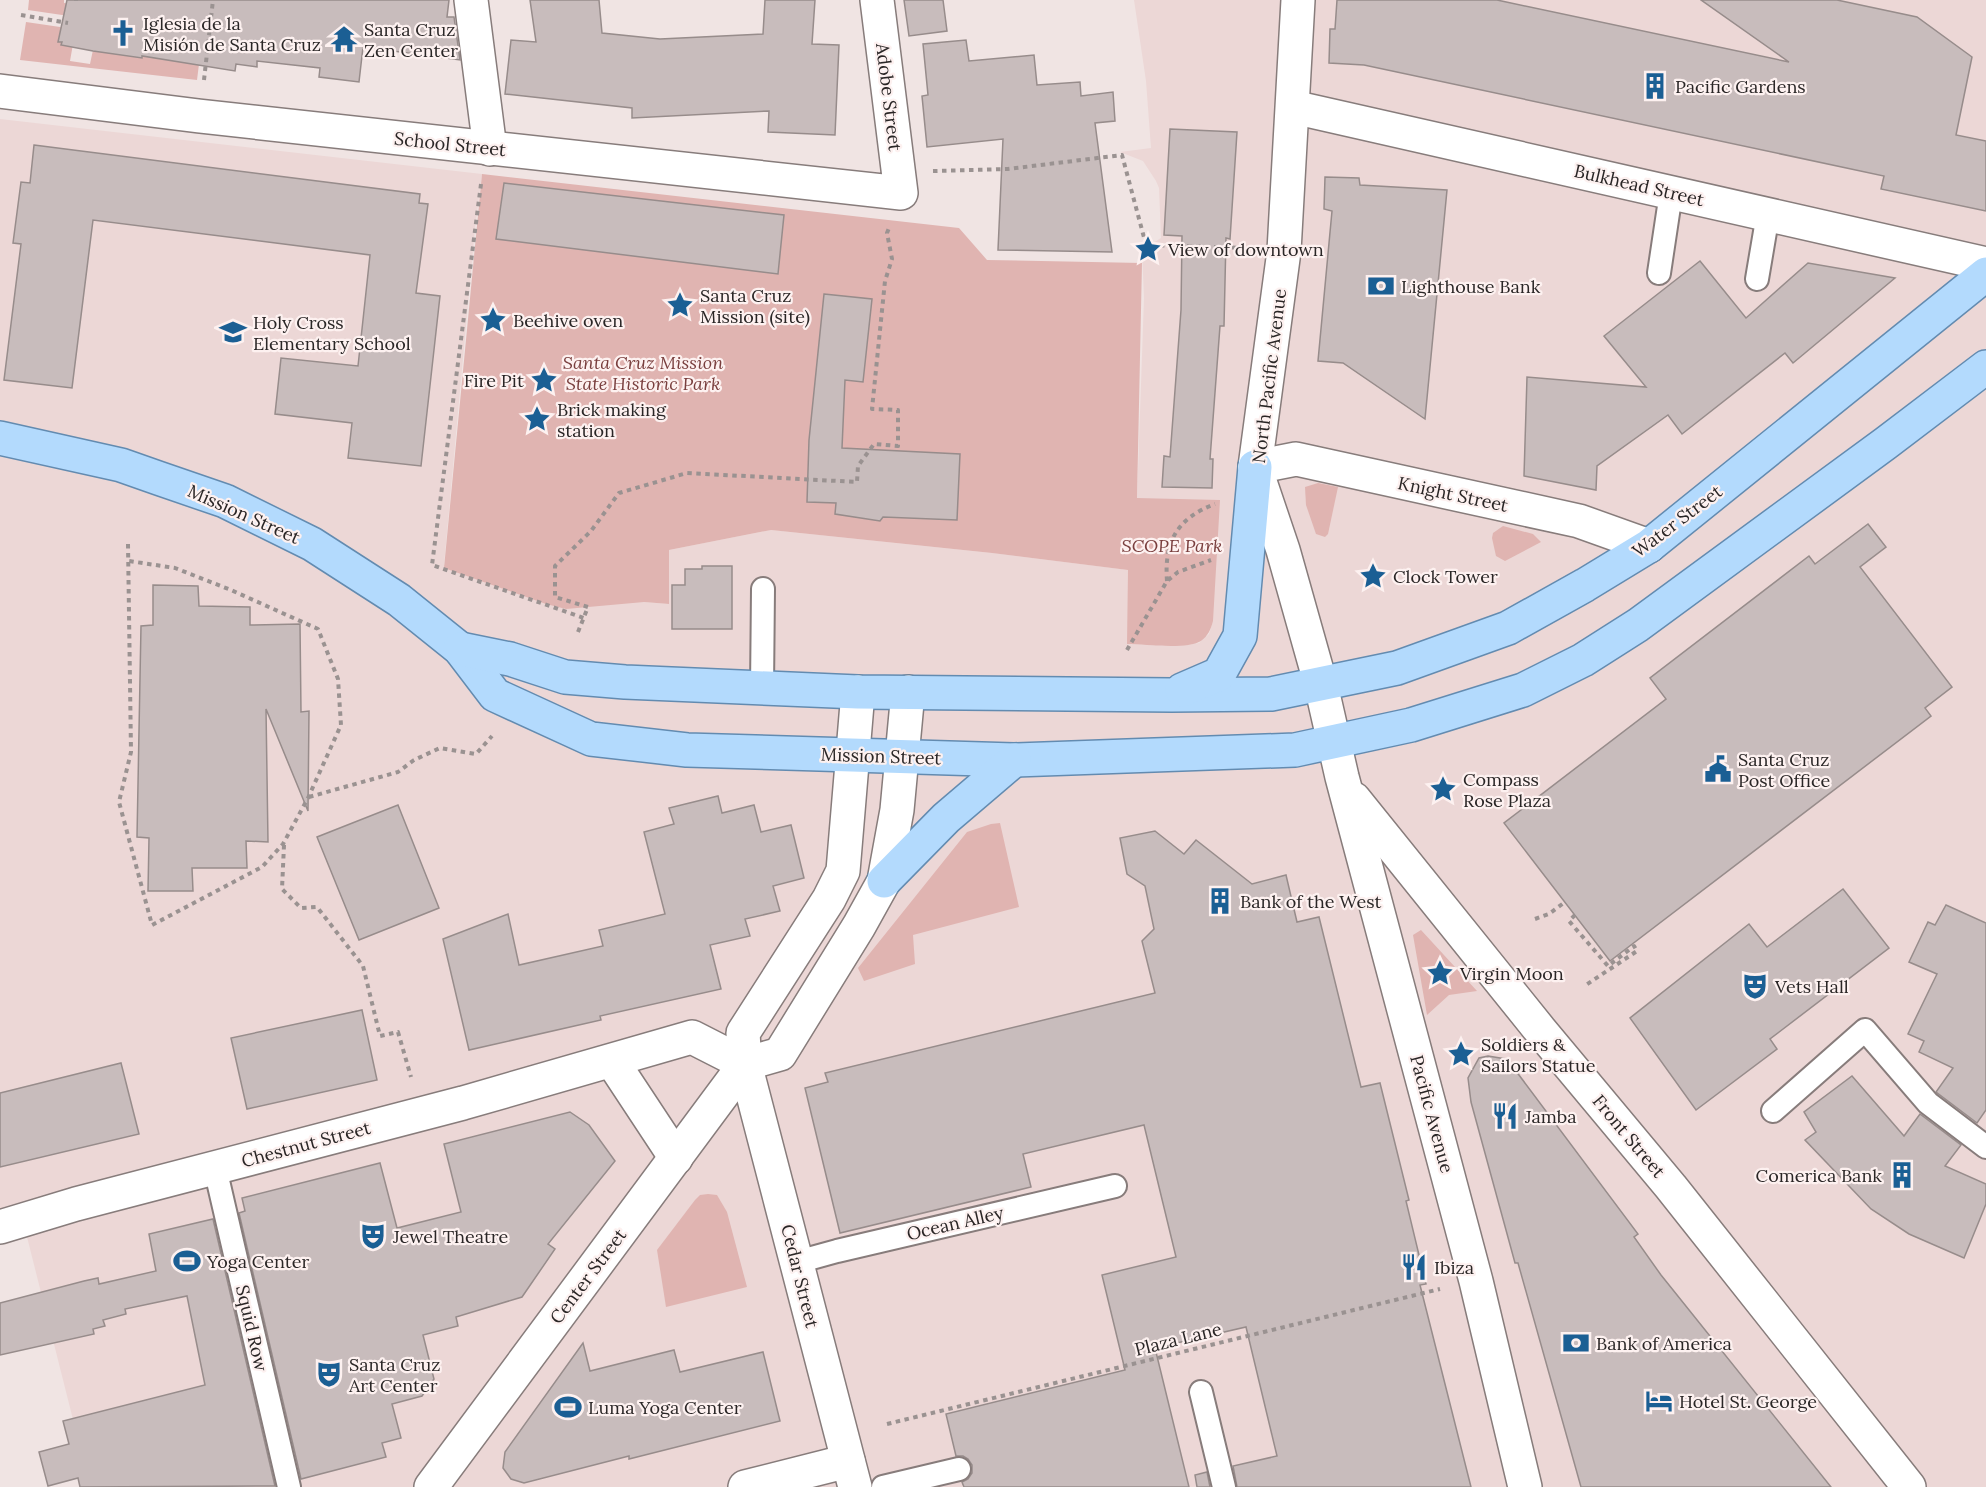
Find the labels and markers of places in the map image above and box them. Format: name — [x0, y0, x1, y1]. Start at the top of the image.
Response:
place label: Iglesia de la Misión de Santa Cruz — [143, 12, 321, 56]
church icon: Iglesia de la Misión de Santa Cruz — [108, 18, 138, 48]
place label: Santa Cruz Zen Center — [364, 18, 458, 62]
temple icon: Santa Cruz Zen Center — [329, 24, 359, 54]
building icon: Pacific Gardens — [1640, 71, 1670, 101]
place label: Pacific Gardens — [1675, 75, 1806, 98]
place icon: View of downtown — [1133, 234, 1163, 264]
place label: View of downtown — [1167, 238, 1324, 261]
bank icon: Lighthouse Bank — [1366, 271, 1396, 301]
place label: Lighthouse Bank — [1401, 275, 1541, 298]
place label: Santa Cruz Mission (site) — [700, 284, 810, 328]
place icon: Santa Cruz Mission (site) — [665, 290, 695, 320]
place icon: Beehive oven — [478, 305, 508, 335]
place label: Beehive oven — [513, 309, 623, 332]
place label: Holy Cross Elementary School — [253, 311, 411, 355]
school or university icon: Holy Cross Elementary School — [218, 317, 248, 347]
place icon: Fire Pit — [529, 365, 559, 395]
place label: Fire Pit — [464, 369, 524, 392]
place label: Brick making station — [557, 398, 667, 442]
place icon: Brick making station — [522, 404, 552, 434]
place icon: Clock Tower — [1358, 561, 1388, 591]
place label: Clock Tower — [1393, 565, 1498, 588]
place label: Santa Cruz Post Office — [1738, 748, 1831, 792]
public building icon: Santa Cruz Post Office — [1703, 754, 1733, 784]
place label: Compass Rose Plaza — [1463, 768, 1551, 812]
place icon: Compass Rose Plaza — [1428, 774, 1458, 804]
building icon: Bank of the West — [1205, 886, 1235, 916]
place label: Bank of the West — [1240, 890, 1382, 913]
place icon: Virgin Moon — [1425, 958, 1455, 988]
place label: Virgin Moon — [1459, 962, 1564, 985]
theatre icon: Vets Hall — [1740, 971, 1770, 1001]
place label: Vets Hall — [1774, 975, 1849, 998]
place label: Soldiers & Sailors Statue — [1481, 1033, 1596, 1077]
place icon: Soldiers & Sailors Statue — [1446, 1039, 1476, 1069]
restaurant icon: Jamba — [1490, 1101, 1520, 1131]
place label: Jamba — [1524, 1105, 1577, 1128]
building icon: Comerica Bank — [1887, 1160, 1917, 1190]
place label: Comerica Bank — [1756, 1164, 1882, 1187]
theatre icon: Jewel Theatre — [358, 1221, 388, 1251]
place label: Jewel Theatre — [392, 1225, 509, 1248]
sports icon: Yoga Center — [172, 1246, 202, 1276]
place label: Yoga Center — [206, 1250, 309, 1273]
restaurant icon: Ibiza — [1399, 1252, 1429, 1282]
place label: Ibiza — [1434, 1256, 1474, 1279]
bank icon: Bank of America — [1561, 1328, 1591, 1358]
place label: Bank of America — [1596, 1332, 1732, 1355]
place label: Santa Cruz Art Center — [348, 1353, 441, 1397]
theatre icon: Santa Cruz Art Center — [314, 1359, 344, 1389]
hotel icon: Hotel St. George — [1644, 1386, 1674, 1416]
place label: Hotel St. George — [1679, 1390, 1817, 1413]
sports icon: Luma Yoga Center — [553, 1392, 583, 1422]
place label: Luma Yoga Center — [588, 1396, 742, 1419]

